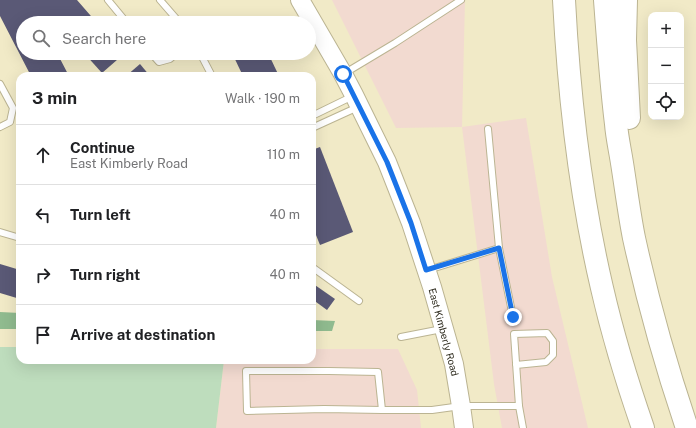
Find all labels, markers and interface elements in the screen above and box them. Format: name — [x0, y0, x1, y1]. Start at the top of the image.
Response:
map controls — [648, 12, 684, 120]
button: + — [648, 12, 684, 48]
search box — [16, 16, 316, 60]
icon: search — [30, 27, 52, 49]
text: Search here — [62, 30, 146, 47]
button: − — [648, 48, 684, 84]
route start — [334, 65, 352, 83]
button: locate — [648, 84, 684, 120]
text: 3 min — [32, 88, 77, 108]
text: Walk · 190 m — [225, 91, 300, 106]
text: Continue — [70, 139, 135, 156]
icon: ahead — [32, 144, 54, 166]
text: 110 m — [267, 147, 300, 162]
text: East Kimberly Road — [70, 156, 188, 171]
icon: left — [32, 204, 54, 226]
text: Turn left — [70, 206, 131, 223]
text: 40 m — [269, 207, 300, 222]
icon: right — [32, 264, 54, 286]
text: Turn right — [70, 266, 140, 283]
text: 40 m — [269, 267, 300, 282]
street label: East Kimberly Road — [426, 287, 462, 377]
route end — [504, 308, 522, 326]
icon: arrive — [32, 324, 54, 346]
text: Arrive at destination — [70, 326, 215, 343]

